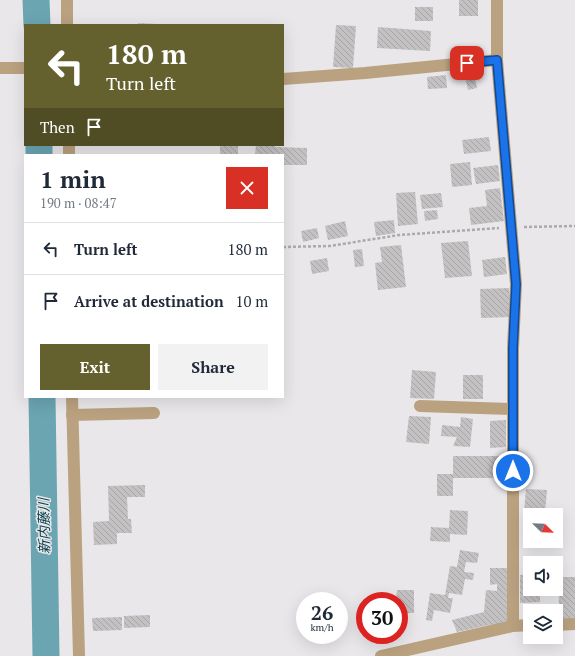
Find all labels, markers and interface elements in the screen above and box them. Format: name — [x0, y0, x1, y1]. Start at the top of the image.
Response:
text: 180 m — [106, 35, 187, 72]
icon: left — [40, 40, 92, 92]
pin — [450, 46, 484, 80]
icon: arrive — [456, 52, 478, 74]
text: Turn left — [106, 71, 176, 95]
icon: arrive — [83, 116, 105, 138]
text: Then — [40, 117, 75, 137]
text: 1 min — [40, 163, 106, 195]
button: close — [226, 167, 268, 209]
text: 190 m · 08:47 — [40, 194, 117, 212]
icon: left — [40, 238, 62, 260]
text: Turn left — [74, 239, 138, 259]
text: 180 m — [227, 239, 268, 259]
icon: arrive — [40, 290, 62, 312]
text: Arrive at destination — [74, 291, 224, 311]
text: 10 m — [236, 291, 268, 311]
button: Exit — [40, 344, 150, 390]
button: Share — [158, 344, 268, 390]
position arrow — [492, 450, 534, 492]
water label: 新内藤川 — [33, 496, 53, 554]
north arrow — [523, 508, 563, 548]
map controls — [523, 508, 563, 644]
button: sound — [523, 556, 563, 596]
speed limit sign: 30 — [356, 592, 408, 644]
text: 26 — [311, 599, 333, 626]
button: layers — [523, 604, 563, 644]
text: km/h — [310, 621, 334, 634]

